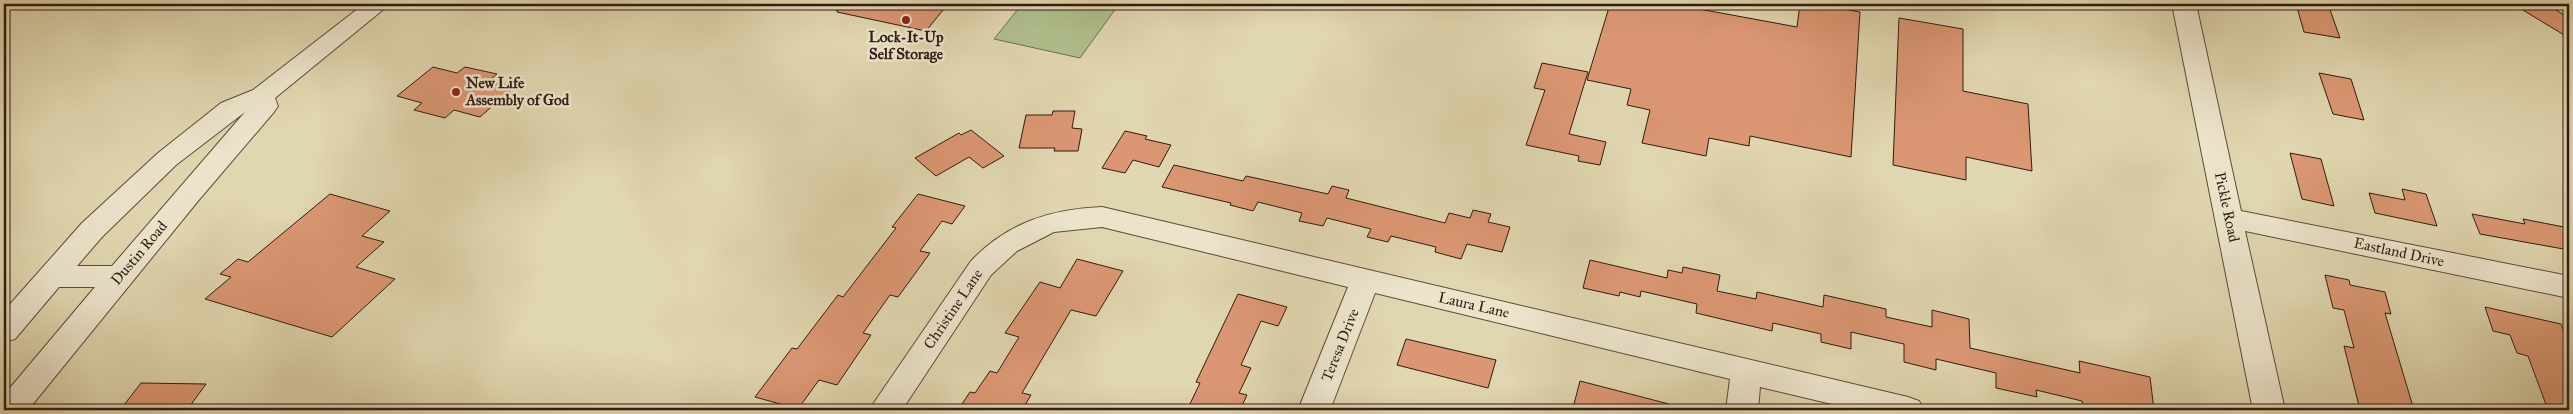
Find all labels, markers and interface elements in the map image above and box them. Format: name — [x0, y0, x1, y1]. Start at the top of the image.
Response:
marker: Lock-It-Up Self Storage — [900, 14, 912, 26]
place label: Lock-It-Up Self Storage — [869, 28, 944, 64]
place label: New Life Assembly of God — [465, 74, 570, 110]
marker: New Life Assembly of God — [450, 86, 462, 98]
street label: Pickle Road — [2211, 170, 2243, 244]
street label: Dustin Road — [107, 217, 171, 289]
street label: Eastland Drive — [2352, 234, 2446, 270]
street label: Christine Lane — [920, 266, 986, 352]
street label: Laura Lane — [1437, 288, 1511, 322]
street label: Teresa Drive — [1317, 306, 1363, 384]

